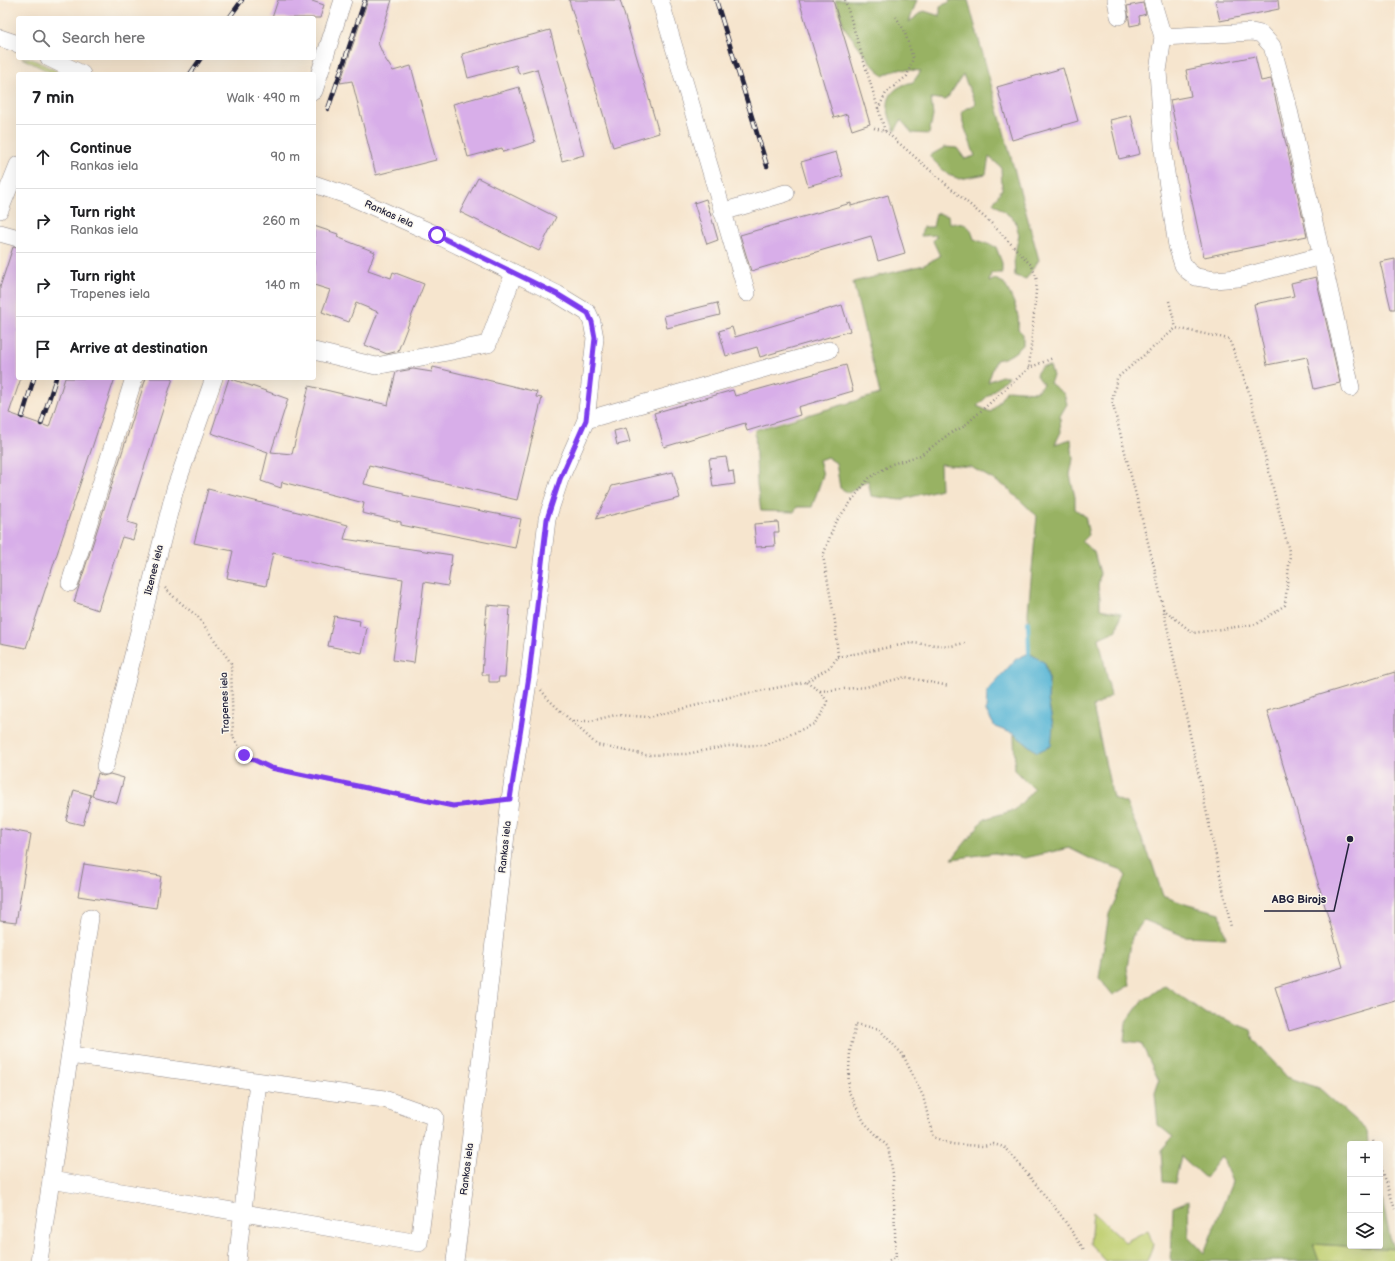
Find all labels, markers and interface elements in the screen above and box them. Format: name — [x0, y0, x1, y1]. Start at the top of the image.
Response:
search box — [16, 16, 316, 60]
icon: search — [30, 27, 52, 49]
text: Search here — [62, 29, 145, 48]
text: 7 min — [32, 88, 74, 108]
text: Walk · 490 m — [226, 90, 300, 106]
text: Continue — [70, 139, 132, 158]
icon: ahead — [32, 146, 54, 168]
text: 90 m — [271, 149, 300, 165]
text: Rankas iela — [70, 158, 138, 174]
street label: Rankas iela — [363, 198, 416, 230]
text: Turn right — [70, 203, 135, 222]
icon: right — [32, 210, 54, 232]
text: 260 m — [262, 213, 300, 229]
text: Rankas iela — [70, 222, 138, 238]
route start — [428, 226, 446, 244]
text: Turn right — [70, 267, 135, 286]
icon: right — [32, 274, 54, 296]
text: 140 m — [265, 277, 300, 293]
text: Trapenes iela — [70, 286, 150, 302]
icon: arrive — [32, 338, 54, 360]
text: Arrive at destination — [70, 339, 208, 358]
street label: Ilzenes iela — [142, 543, 166, 596]
street label: Trapenes iela — [218, 672, 232, 734]
route end — [235, 746, 253, 764]
street label: Rankas iela — [496, 820, 514, 874]
callout: ABG Birojs — [1264, 888, 1334, 911]
text: ABG Birojs — [1271, 893, 1327, 906]
map controls — [1347, 1141, 1383, 1249]
button: + — [1347, 1141, 1383, 1177]
street label: Rankas iela — [458, 1142, 476, 1196]
button: − — [1347, 1177, 1383, 1213]
button: layers — [1347, 1213, 1383, 1249]

